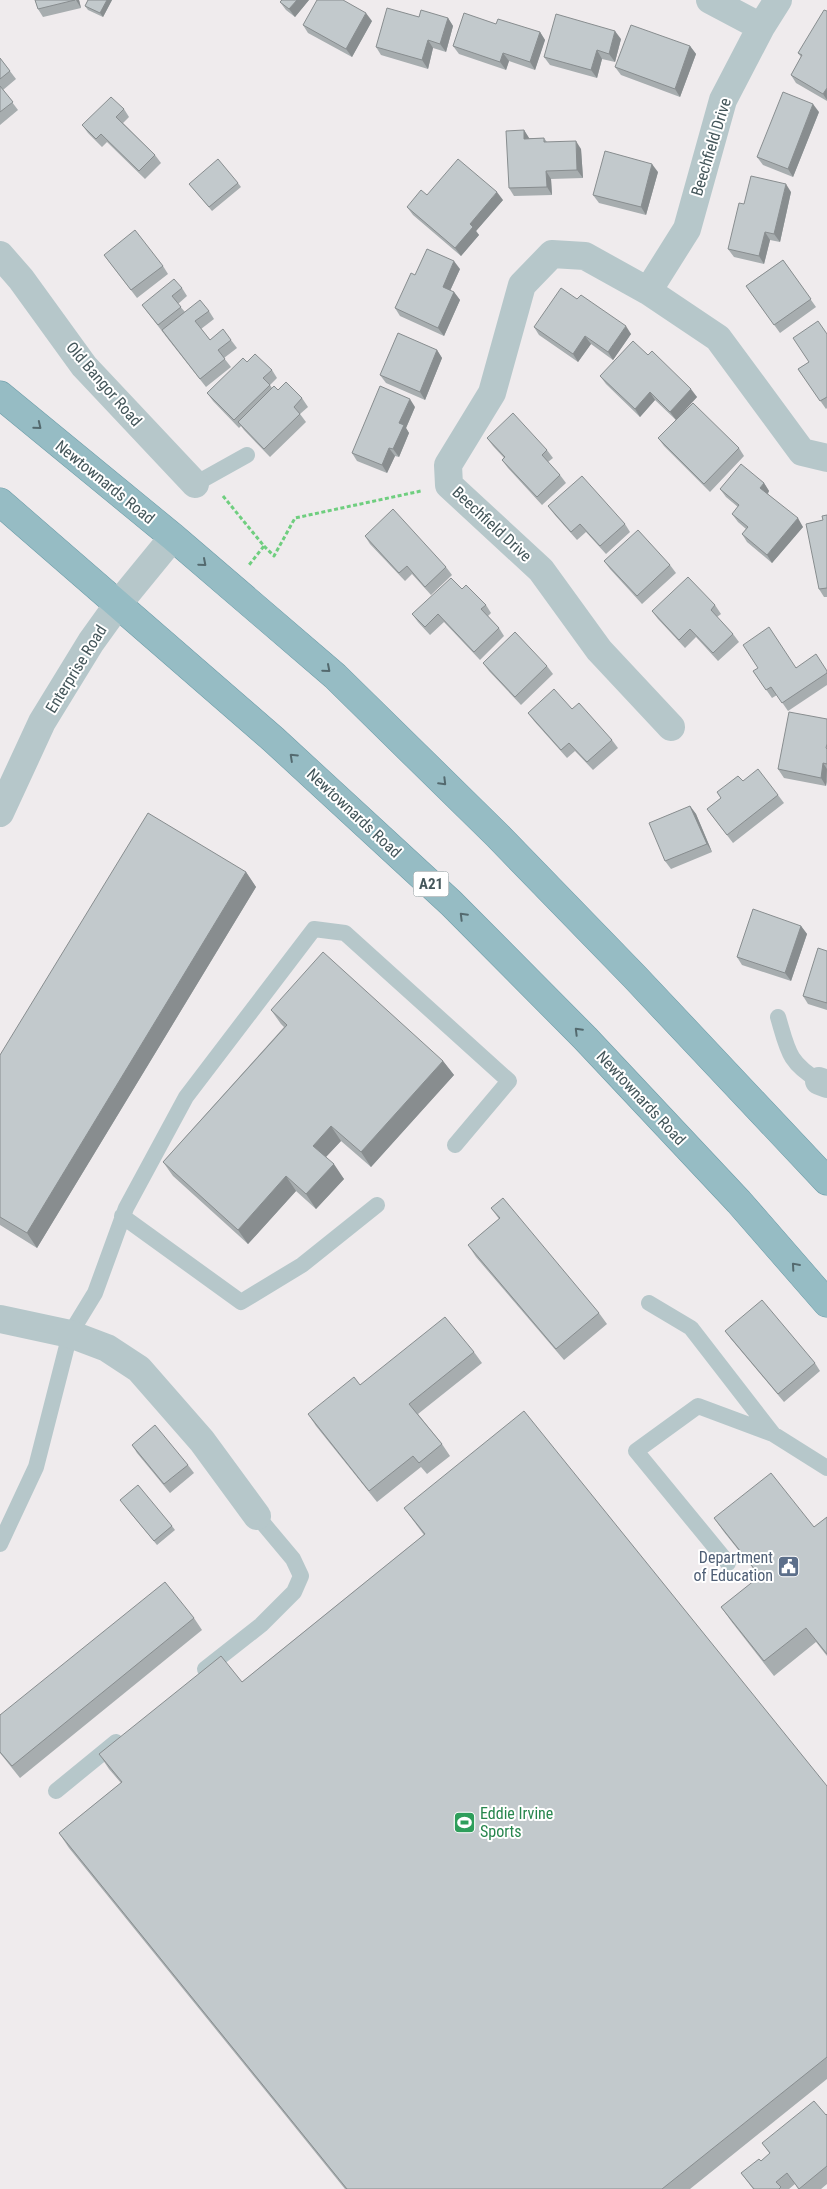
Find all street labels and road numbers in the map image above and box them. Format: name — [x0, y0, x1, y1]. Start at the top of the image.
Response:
street label: Beechfield Drive — [687, 96, 735, 198]
street label: Old Bangor Road — [62, 338, 146, 430]
street label: Newtownards Road — [52, 436, 158, 528]
street label: Beechfield Drive — [448, 482, 536, 566]
street label: Enterprise Road — [41, 622, 111, 716]
street label: Newtownards Road — [303, 764, 405, 862]
road number: A21 — [414, 872, 448, 896]
street label: Newtownards Road — [592, 1047, 690, 1149]

